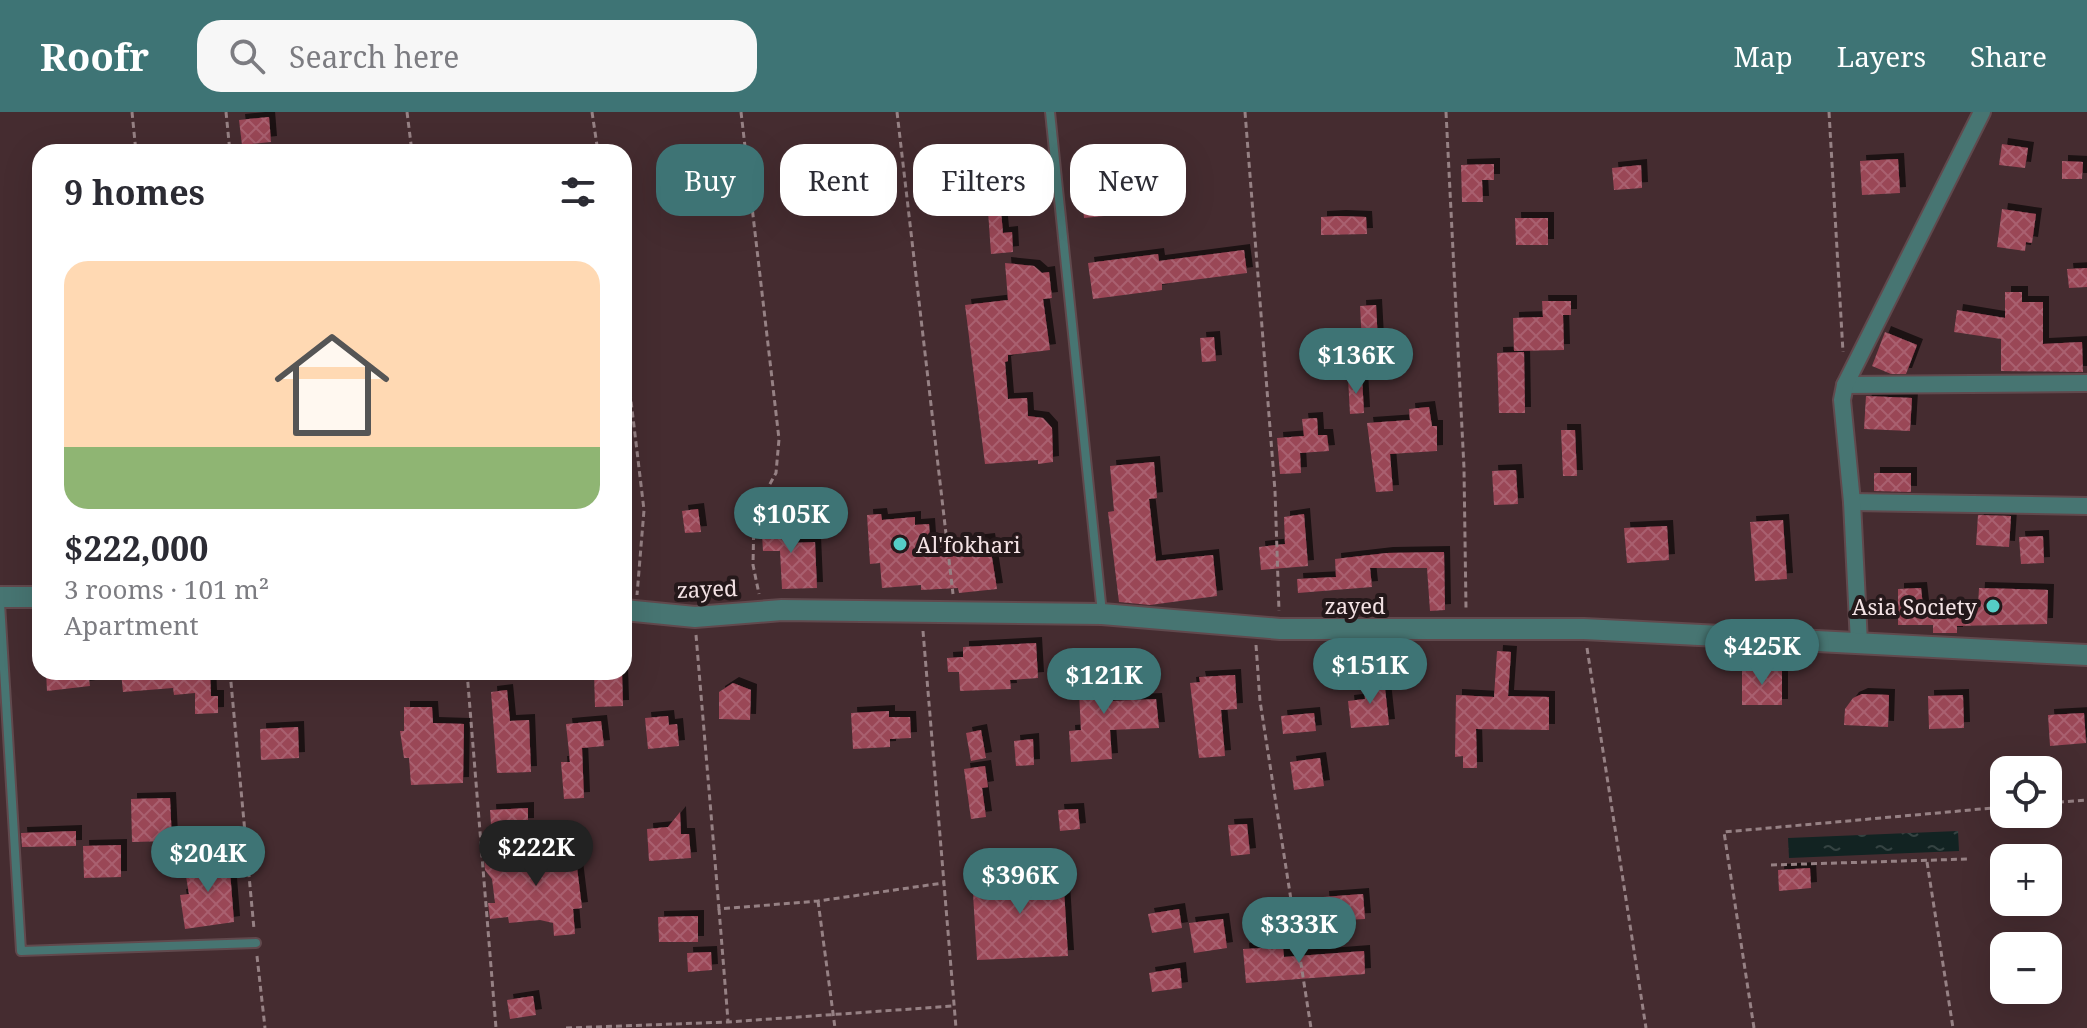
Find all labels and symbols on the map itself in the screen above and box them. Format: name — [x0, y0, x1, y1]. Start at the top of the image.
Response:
pin: $136K — [1300, 328, 1412, 396]
pin: $105K — [735, 487, 847, 555]
place label: Al'fokhari — [916, 529, 1021, 559]
marker: Al'fokhari — [891, 535, 909, 553]
street label: zayed — [676, 572, 738, 604]
street label: zayed — [1325, 590, 1386, 620]
place label: Asia Society — [1852, 591, 1978, 621]
marker: Asia Society — [1984, 597, 2002, 615]
pin: $425K — [1706, 619, 1818, 687]
pin: $151K — [1314, 638, 1426, 706]
pin: $121K — [1048, 648, 1160, 716]
pin: $222K — [480, 820, 592, 888]
pin: $204K — [152, 826, 264, 894]
pin: $396K — [964, 848, 1076, 916]
pin: $333K — [1243, 897, 1355, 965]

